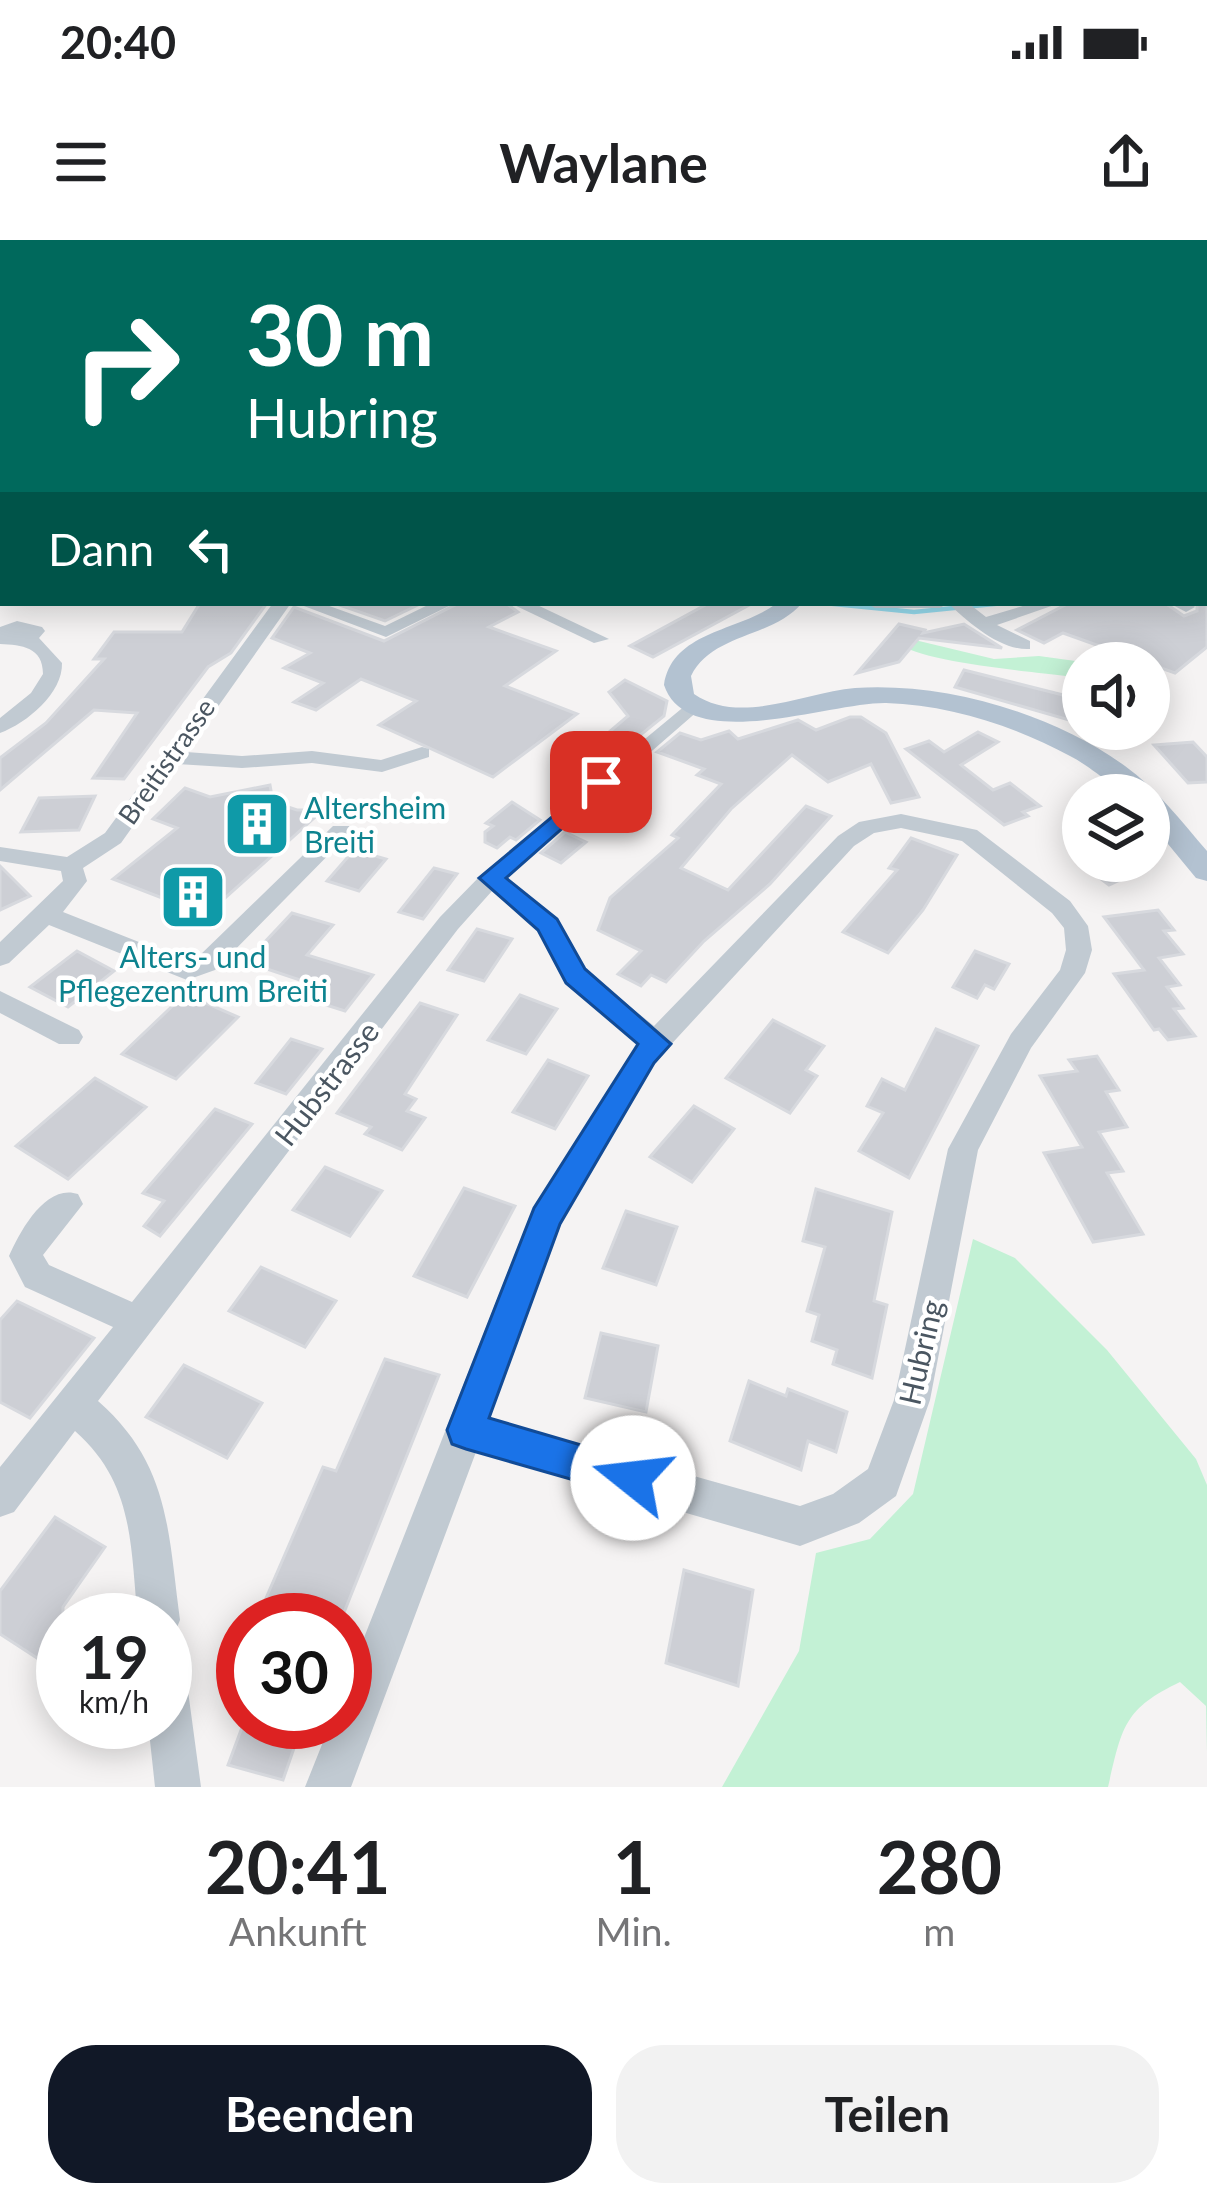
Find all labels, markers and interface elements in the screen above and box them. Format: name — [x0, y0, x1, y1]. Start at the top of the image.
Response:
text: 20:40 — [60, 15, 176, 69]
icon: menu — [48, 129, 114, 195]
icon: share — [1093, 129, 1159, 195]
text: Waylane — [499, 130, 708, 195]
text: 30 m — [246, 283, 434, 384]
icon: right — [48, 288, 204, 444]
text: Hubring — [246, 385, 438, 450]
icon: left — [178, 516, 244, 582]
text: Dann — [48, 522, 154, 576]
map controls — [1062, 642, 1170, 882]
button: sound — [1062, 642, 1170, 750]
street label: Breitistrasse — [111, 692, 221, 830]
pin — [550, 731, 652, 833]
icon: arrive — [568, 749, 634, 815]
button: layers — [1062, 774, 1170, 882]
building icon: Altersheim Breiti — [222, 789, 292, 859]
place label: Altersheim Breiti — [304, 789, 446, 859]
building icon: Alters- und Pflegezentrum Breiti — [158, 862, 228, 932]
place label: Alters- und Pflegezentrum Breiti — [58, 938, 328, 1008]
street label: Hubstrasse — [266, 1014, 386, 1152]
street label: Hubring — [890, 1296, 950, 1408]
position arrow — [570, 1415, 696, 1541]
speed limit sign: 30 — [216, 1593, 372, 1749]
text: 19 — [79, 1620, 149, 1692]
text: km/h — [79, 1683, 149, 1719]
text: 20:41 — [205, 1823, 391, 1909]
text: 1 — [613, 1823, 655, 1909]
text: 280 — [877, 1823, 1002, 1909]
text: Ankunft — [229, 1908, 367, 1954]
text: Min. — [596, 1908, 672, 1954]
text: m — [923, 1908, 955, 1954]
button: Beenden — [48, 2045, 592, 2183]
button: Teilen — [616, 2045, 1159, 2183]

